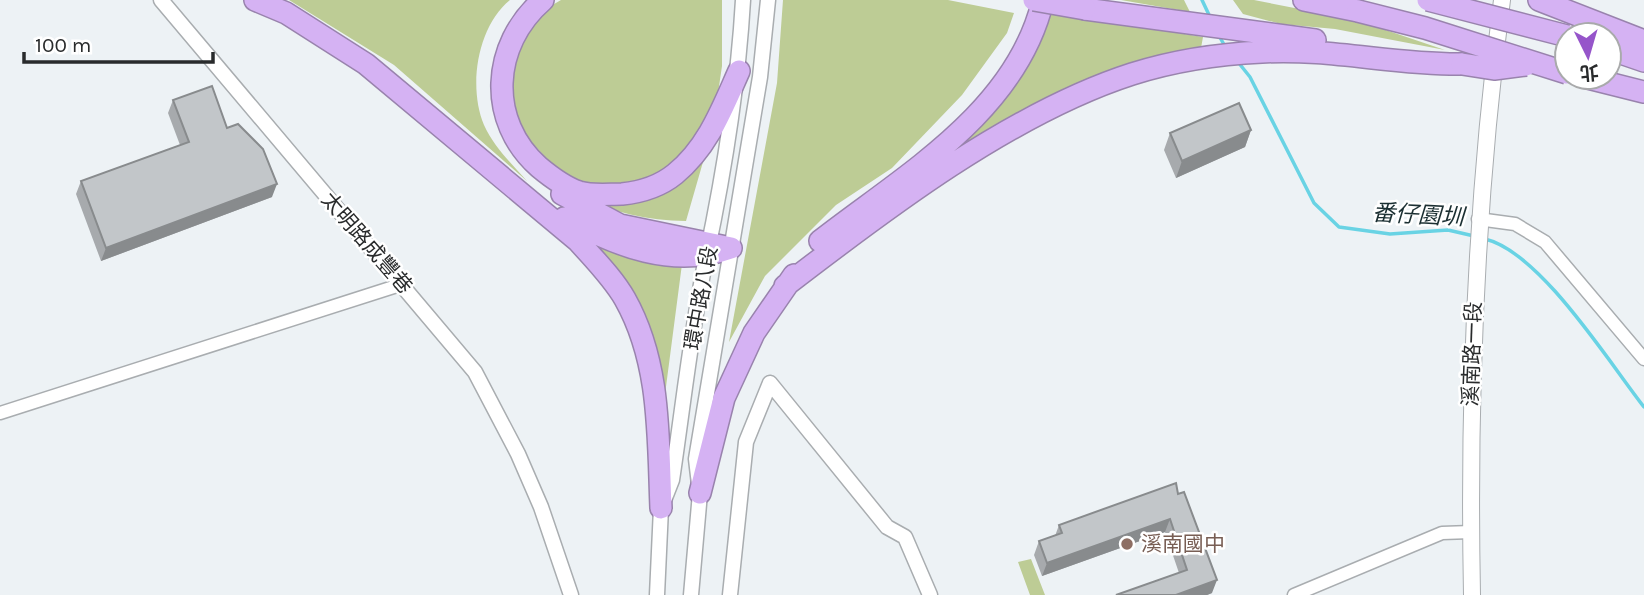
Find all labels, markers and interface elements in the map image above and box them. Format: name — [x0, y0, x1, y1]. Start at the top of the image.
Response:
scale bar — [24, 21, 214, 65]
north arrow — [1553, 21, 1623, 91]
text: 100 m — [35, 33, 92, 57]
text: 北 — [1579, 60, 1600, 84]
street label: 太明路成豐巷 — [317, 188, 417, 298]
water label: 番仔園圳 — [1371, 199, 1468, 231]
street label: 環中路八段 — [680, 244, 722, 352]
street label: 溪南路一段 — [1458, 301, 1486, 407]
place label: 溪南國中 — [1141, 532, 1225, 556]
marker: 溪南國中 — [1119, 536, 1135, 552]

